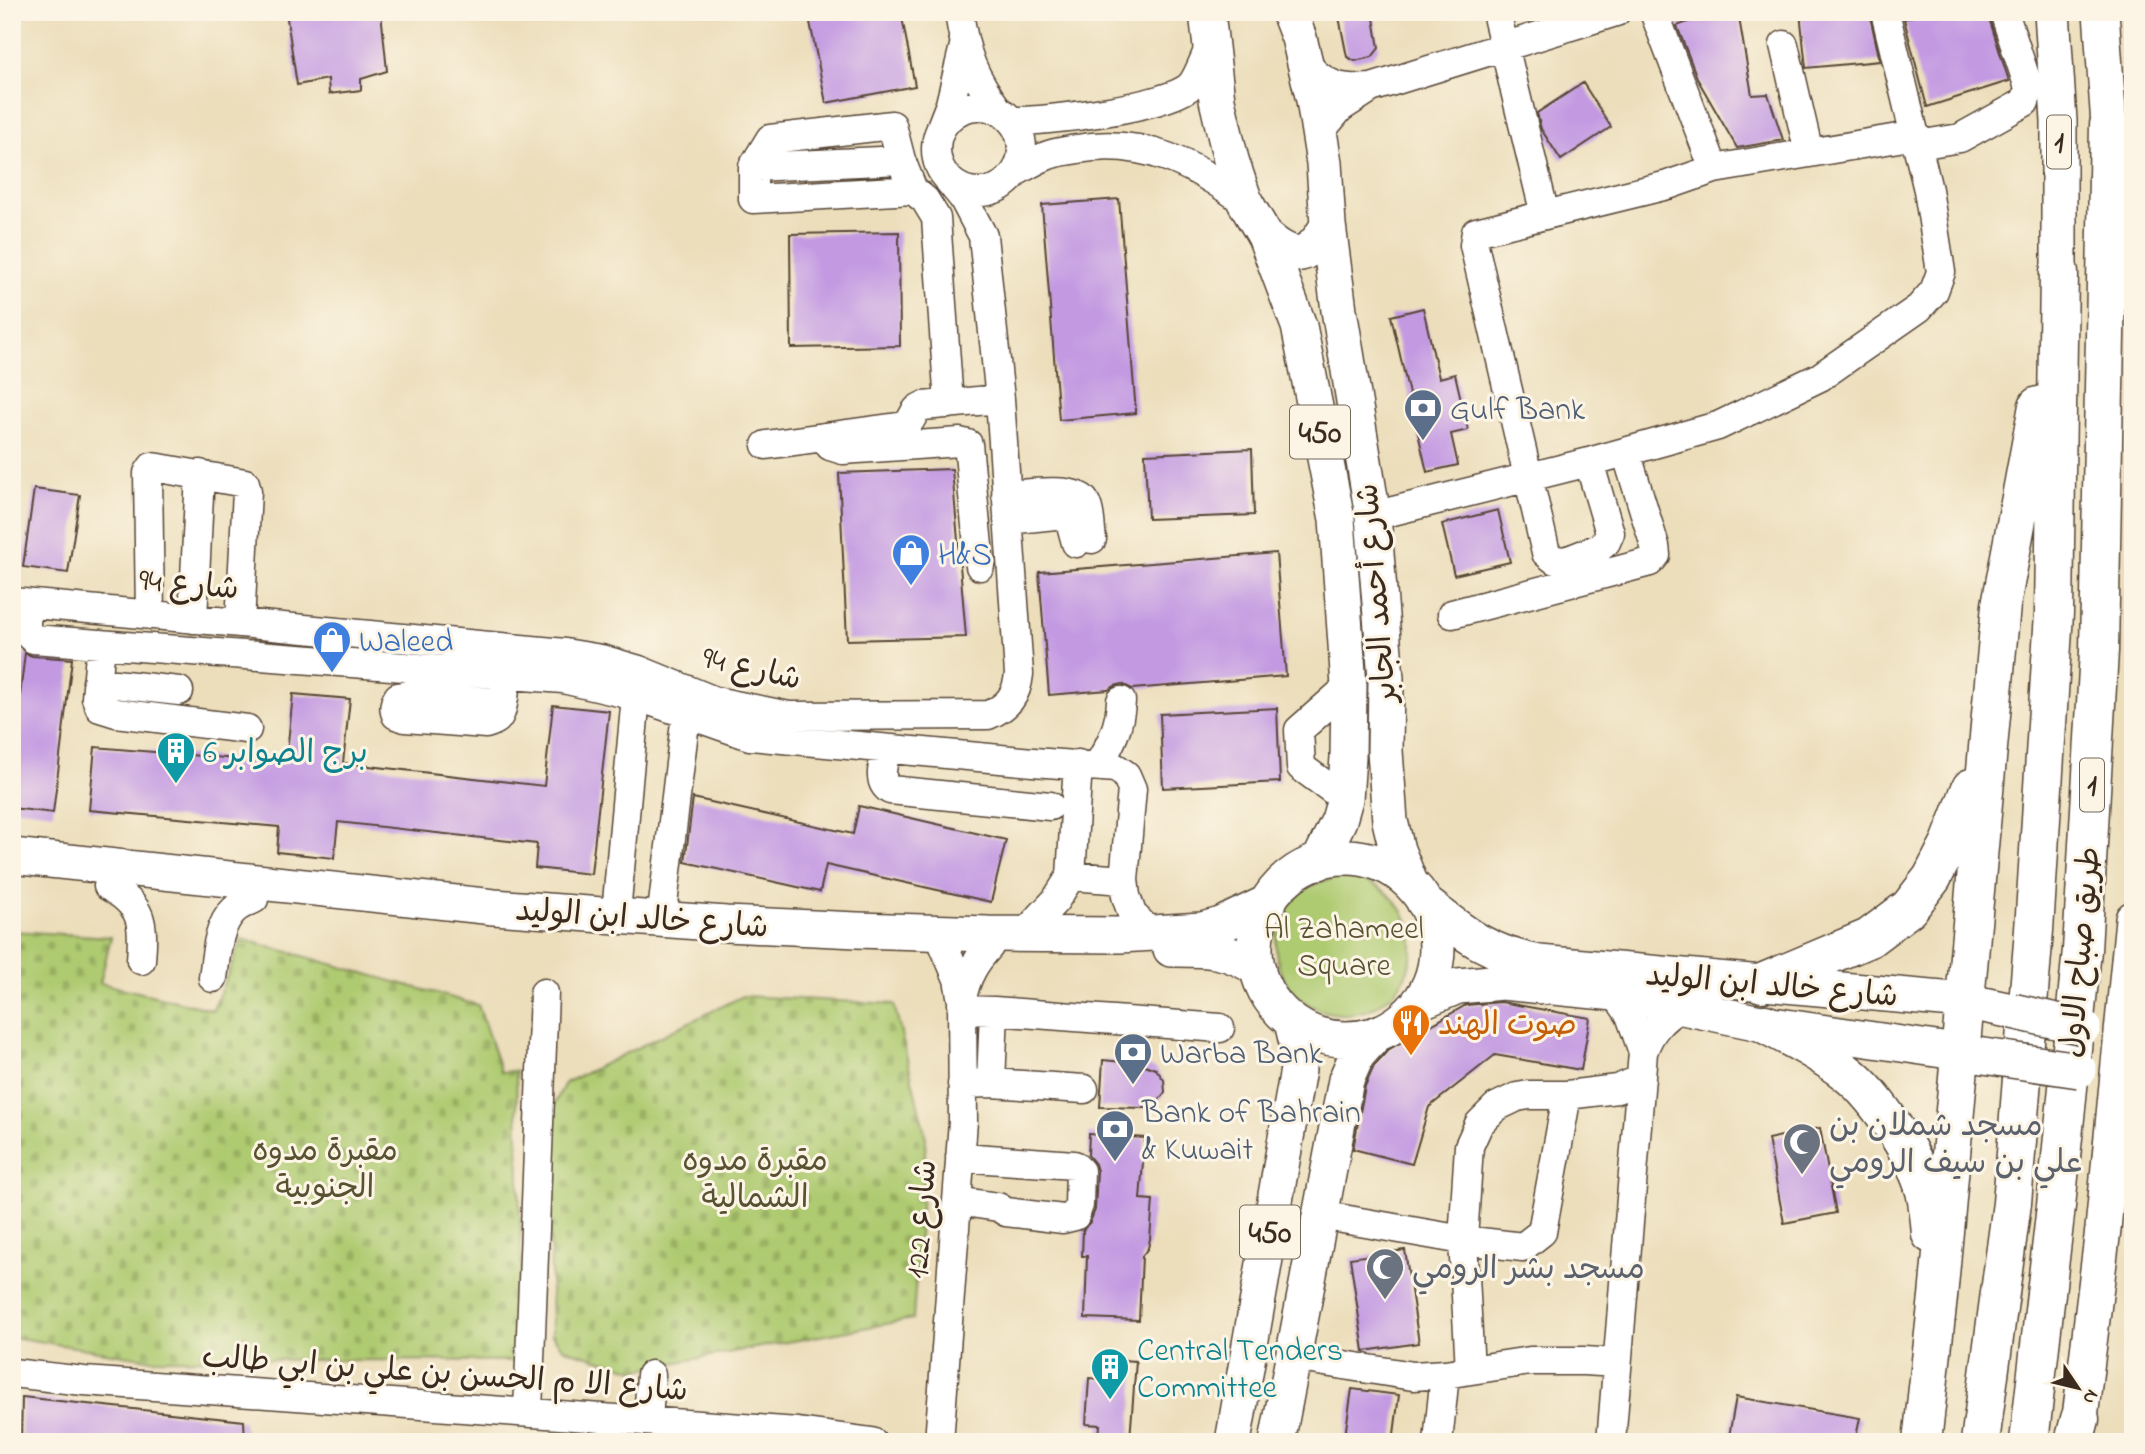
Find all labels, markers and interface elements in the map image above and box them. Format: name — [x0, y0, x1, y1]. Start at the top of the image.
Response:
road number: 1 — [2047, 116, 2071, 168]
bank icon: Gulf Bank — [1402, 387, 1444, 442]
place label: Gulf Bank — [1450, 388, 1586, 435]
road number: 450 — [1290, 406, 1350, 458]
street label: شارع أحمد الجابر — [1345, 481, 1412, 707]
shop icon: H&S — [890, 532, 932, 587]
place label: H&S — [938, 533, 992, 580]
street label: شارع 94 — [137, 559, 241, 614]
shop icon: Waleed — [311, 619, 353, 674]
place label: Waleed — [359, 620, 453, 667]
street label: شارع 94 — [697, 636, 805, 705]
building icon: برج الصوابر 6 — [155, 730, 197, 785]
place label: برج الصوابر 6 — [203, 731, 368, 778]
road number: 1 — [2080, 758, 2104, 812]
street label: طريق صباح الاول — [2050, 845, 2115, 1060]
street label: شارع خالد ابن الوليد — [514, 888, 770, 953]
park label: Al Zahameel Square — [1264, 907, 1424, 991]
street label: شارع خالد ابن الوليد — [1643, 953, 1900, 1022]
restaurant icon: صوت الهند — [1390, 1002, 1432, 1057]
place label: صوت الهند — [1438, 1003, 1577, 1050]
bank icon: Warba Bank — [1112, 1031, 1154, 1086]
place label: Warba Bank — [1160, 1032, 1324, 1079]
place label: Bank of Bahrain & Kuwait — [1141, 1091, 1361, 1175]
place label: مسجد شملان بن علي بن سيف الرومي — [1829, 1104, 2083, 1189]
bank icon: Bank of Bahrain & Kuwait — [1094, 1108, 1136, 1163]
mosque icon: مسجد شملان بن علي بن سيف الرومي — [1781, 1121, 1823, 1176]
park label: مقبرة مدوه الجنوبية — [252, 1129, 398, 1213]
park label: مقبرة مدوه الشمالية — [682, 1139, 828, 1223]
street label: شارع 122 — [896, 1158, 951, 1280]
road number: 450 — [1240, 1206, 1300, 1258]
mosque icon: مسجد بشر الرومي — [1364, 1246, 1406, 1301]
place label: مسجد بشر الرومي — [1412, 1247, 1645, 1295]
place label: Central Tenders Committee — [1137, 1329, 1343, 1413]
street label: شارع الا م الحسن بن علي بن ابي طالب — [200, 1335, 689, 1417]
building icon: Central Tenders Committee — [1089, 1346, 1131, 1401]
north arrow — [2044, 1352, 2114, 1422]
text: N — [2075, 1383, 2105, 1409]

